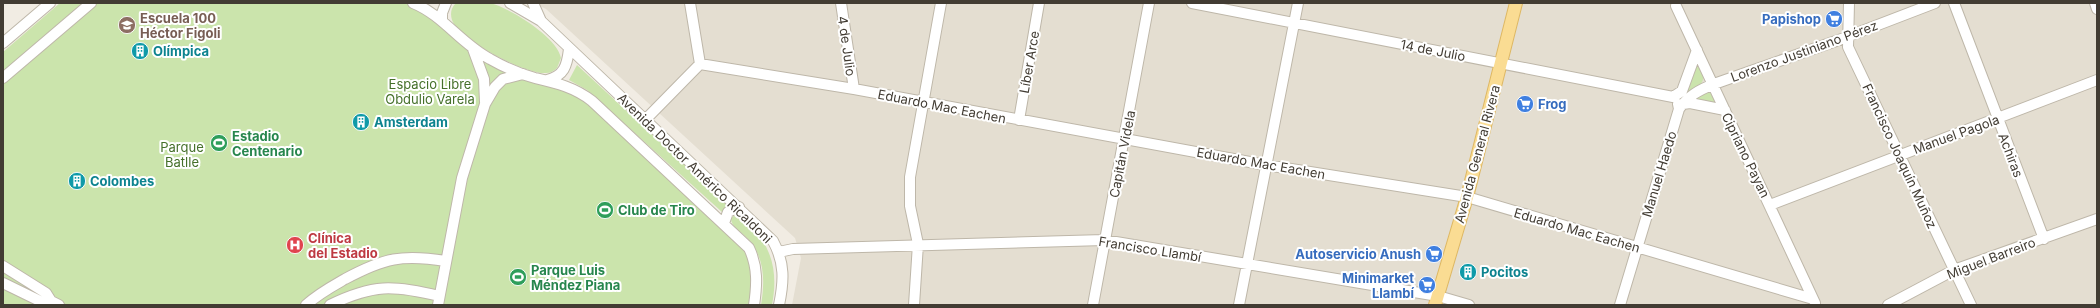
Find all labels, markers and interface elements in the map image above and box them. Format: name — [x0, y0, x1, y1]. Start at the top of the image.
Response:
supermarket icon: Papishop — [1824, 9, 1844, 29]
place label: Escuela 100 Héctor Figoli — [140, 10, 220, 41]
place label: Papishop — [1762, 11, 1821, 27]
school or university icon: Escuela 100 Héctor Figoli — [117, 15, 137, 35]
street label: 4 de Julio — [835, 15, 859, 77]
street label: Lorenzo Justiniano Pérez — [1728, 17, 1880, 85]
street label: Líber Arce — [1016, 29, 1042, 95]
street label: 14 de Julio — [1399, 36, 1467, 64]
building icon: Olímpica — [130, 41, 150, 61]
place label: Olímpica — [153, 43, 209, 59]
park label: Espacio Libre Obdulio Varela — [385, 76, 475, 107]
street label: Francisco Joaquín Muñoz — [1859, 81, 1941, 231]
street label: Avenida General Rivera — [1451, 83, 1503, 225]
street label: Eduardo Mac Eachen — [876, 86, 1008, 126]
street label: Avenida Doctor Américo Ricaldoni — [614, 90, 776, 246]
supermarket icon: Frog — [1515, 94, 1535, 114]
place label: Frog — [1538, 96, 1567, 112]
street label: Capitán Videla — [1106, 109, 1138, 199]
street label: Cipriano Payan — [1718, 110, 1774, 200]
street label: Manuel Pagola — [1911, 111, 2001, 157]
building icon: Amsterdam — [351, 112, 371, 132]
place label: Amsterdam — [374, 114, 448, 130]
place label: Estadio Centenario — [232, 128, 302, 159]
street label: Manuel Haedo — [1638, 129, 1680, 219]
street label: Achiras — [1995, 131, 2027, 180]
sports icon: Estadio Centenario — [209, 133, 229, 153]
park label: Parque Batlle — [160, 139, 204, 170]
street label: Eduardo Mac Eachen — [1195, 144, 1327, 182]
building icon: Colombes — [67, 171, 87, 191]
place label: Colombes — [90, 173, 154, 189]
sports icon: Club de Tiro — [595, 200, 615, 220]
place label: Club de Tiro — [618, 202, 695, 218]
street label: Eduardo Mac Eachen — [1512, 204, 1642, 256]
place label: Clínica del Estadio — [308, 230, 378, 261]
street label: Francisco Llambí — [1097, 233, 1203, 265]
street label: Miguel Barreiro — [1944, 234, 2038, 282]
hospital icon: Clínica del Estadio — [285, 235, 305, 255]
supermarket icon: Autoservicio Anush — [1424, 244, 1444, 264]
place label: Autoservicio Anush — [1295, 246, 1421, 262]
place label: Parque Luis Méndez Piana — [531, 262, 620, 293]
building icon: Pocitos — [1458, 262, 1478, 282]
place label: Pocitos — [1481, 264, 1528, 280]
sports icon: Parque Luis Méndez Piana — [508, 267, 528, 287]
place label: Minimarket Llambí — [1342, 270, 1414, 301]
supermarket icon: Minimarket Llambí — [1417, 275, 1437, 295]

